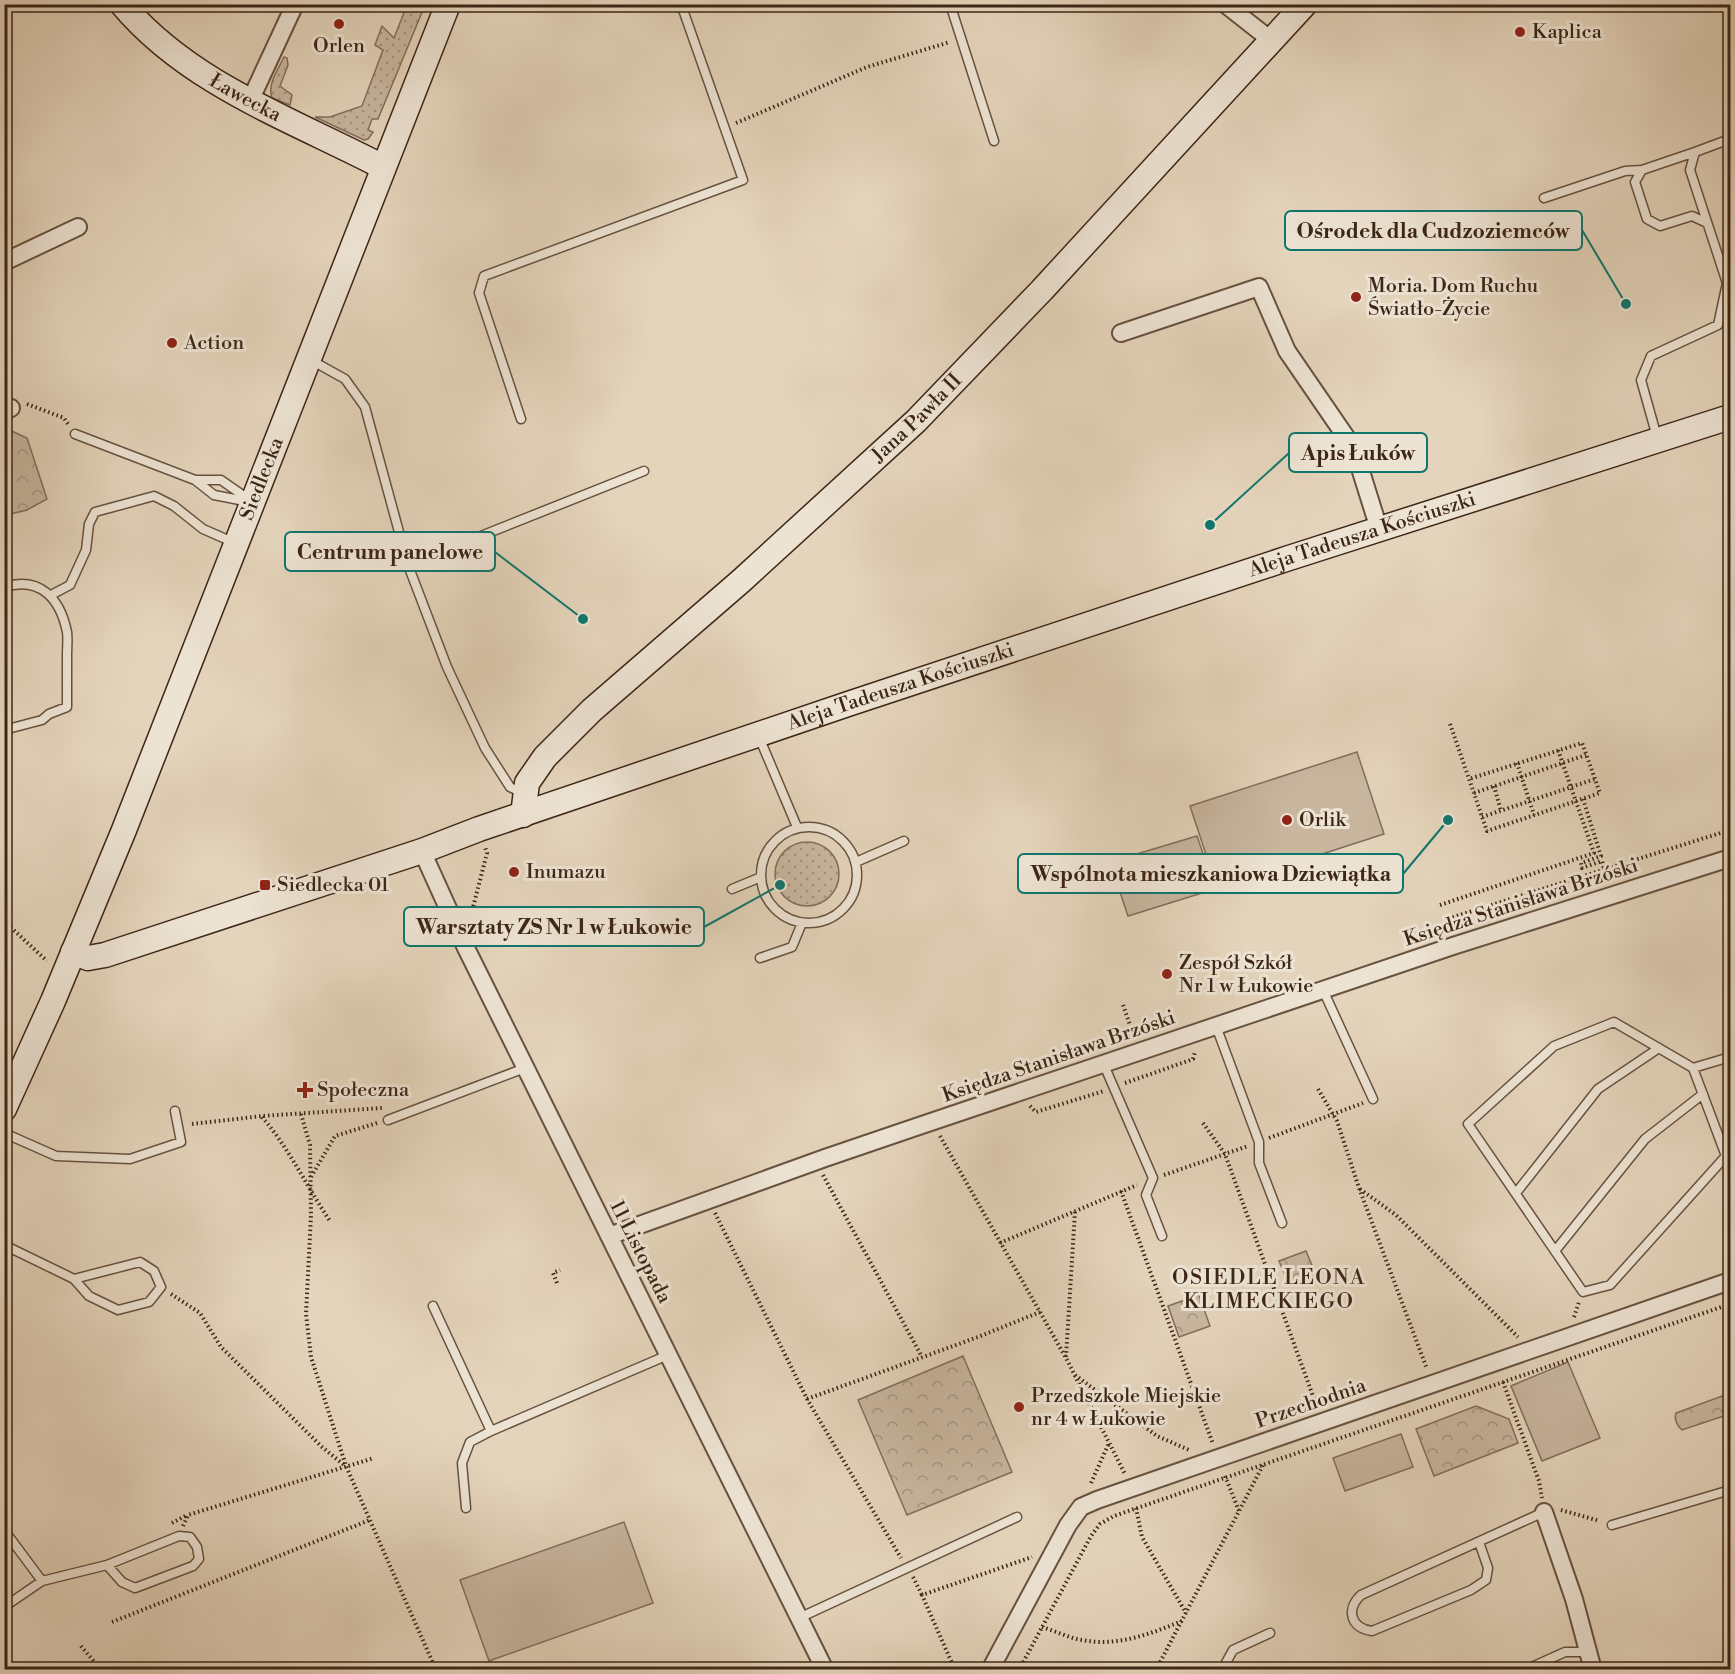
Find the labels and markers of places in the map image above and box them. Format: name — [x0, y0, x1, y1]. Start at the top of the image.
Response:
marker: Orlen — [332, 17, 346, 31]
place label: Kaplica — [1532, 20, 1603, 45]
marker: Kaplica — [1513, 25, 1527, 39]
place label: Orlen — [313, 34, 365, 59]
callout: Ośrodek dla Cudzoziemców — [1285, 211, 1582, 250]
place label: Moria. Dom Ruchu Światło-Życie — [1368, 274, 1539, 322]
marker: Moria. Dom Ruchu Światło-Życie — [1349, 290, 1363, 304]
place label: Action — [183, 331, 244, 356]
marker: Action — [165, 336, 179, 350]
callout: Apis Łuków — [1289, 433, 1427, 472]
callout: Centrum panelowe — [285, 532, 495, 571]
place label: Orlik — [1299, 808, 1347, 833]
marker: Orlik — [1280, 813, 1294, 827]
callout: Wspólnota mieszkaniowa Dziewiątka — [1018, 854, 1403, 893]
place label: Inumazu — [526, 860, 606, 885]
marker: Inumazu — [507, 865, 521, 879]
place label: Siedlecka 01 — [277, 873, 390, 898]
marker: Siedlecka 01 — [258, 878, 272, 892]
callout: Warsztaty ZS Nr 1 w Łukowie — [404, 907, 704, 946]
place label: Zespół Szkół Nr 1 w Łukowie — [1179, 951, 1313, 999]
marker: Zespół Szkół Nr 1 w Łukowie — [1160, 967, 1174, 981]
place label: Społeczna — [317, 1078, 410, 1103]
marker: Społeczna — [298, 1083, 312, 1097]
place label: Przedszkole Miejskie nr 4 w Łukowie — [1031, 1384, 1221, 1432]
marker: Przedszkole Miejskie nr 4 w Łukowie — [1012, 1400, 1026, 1414]

